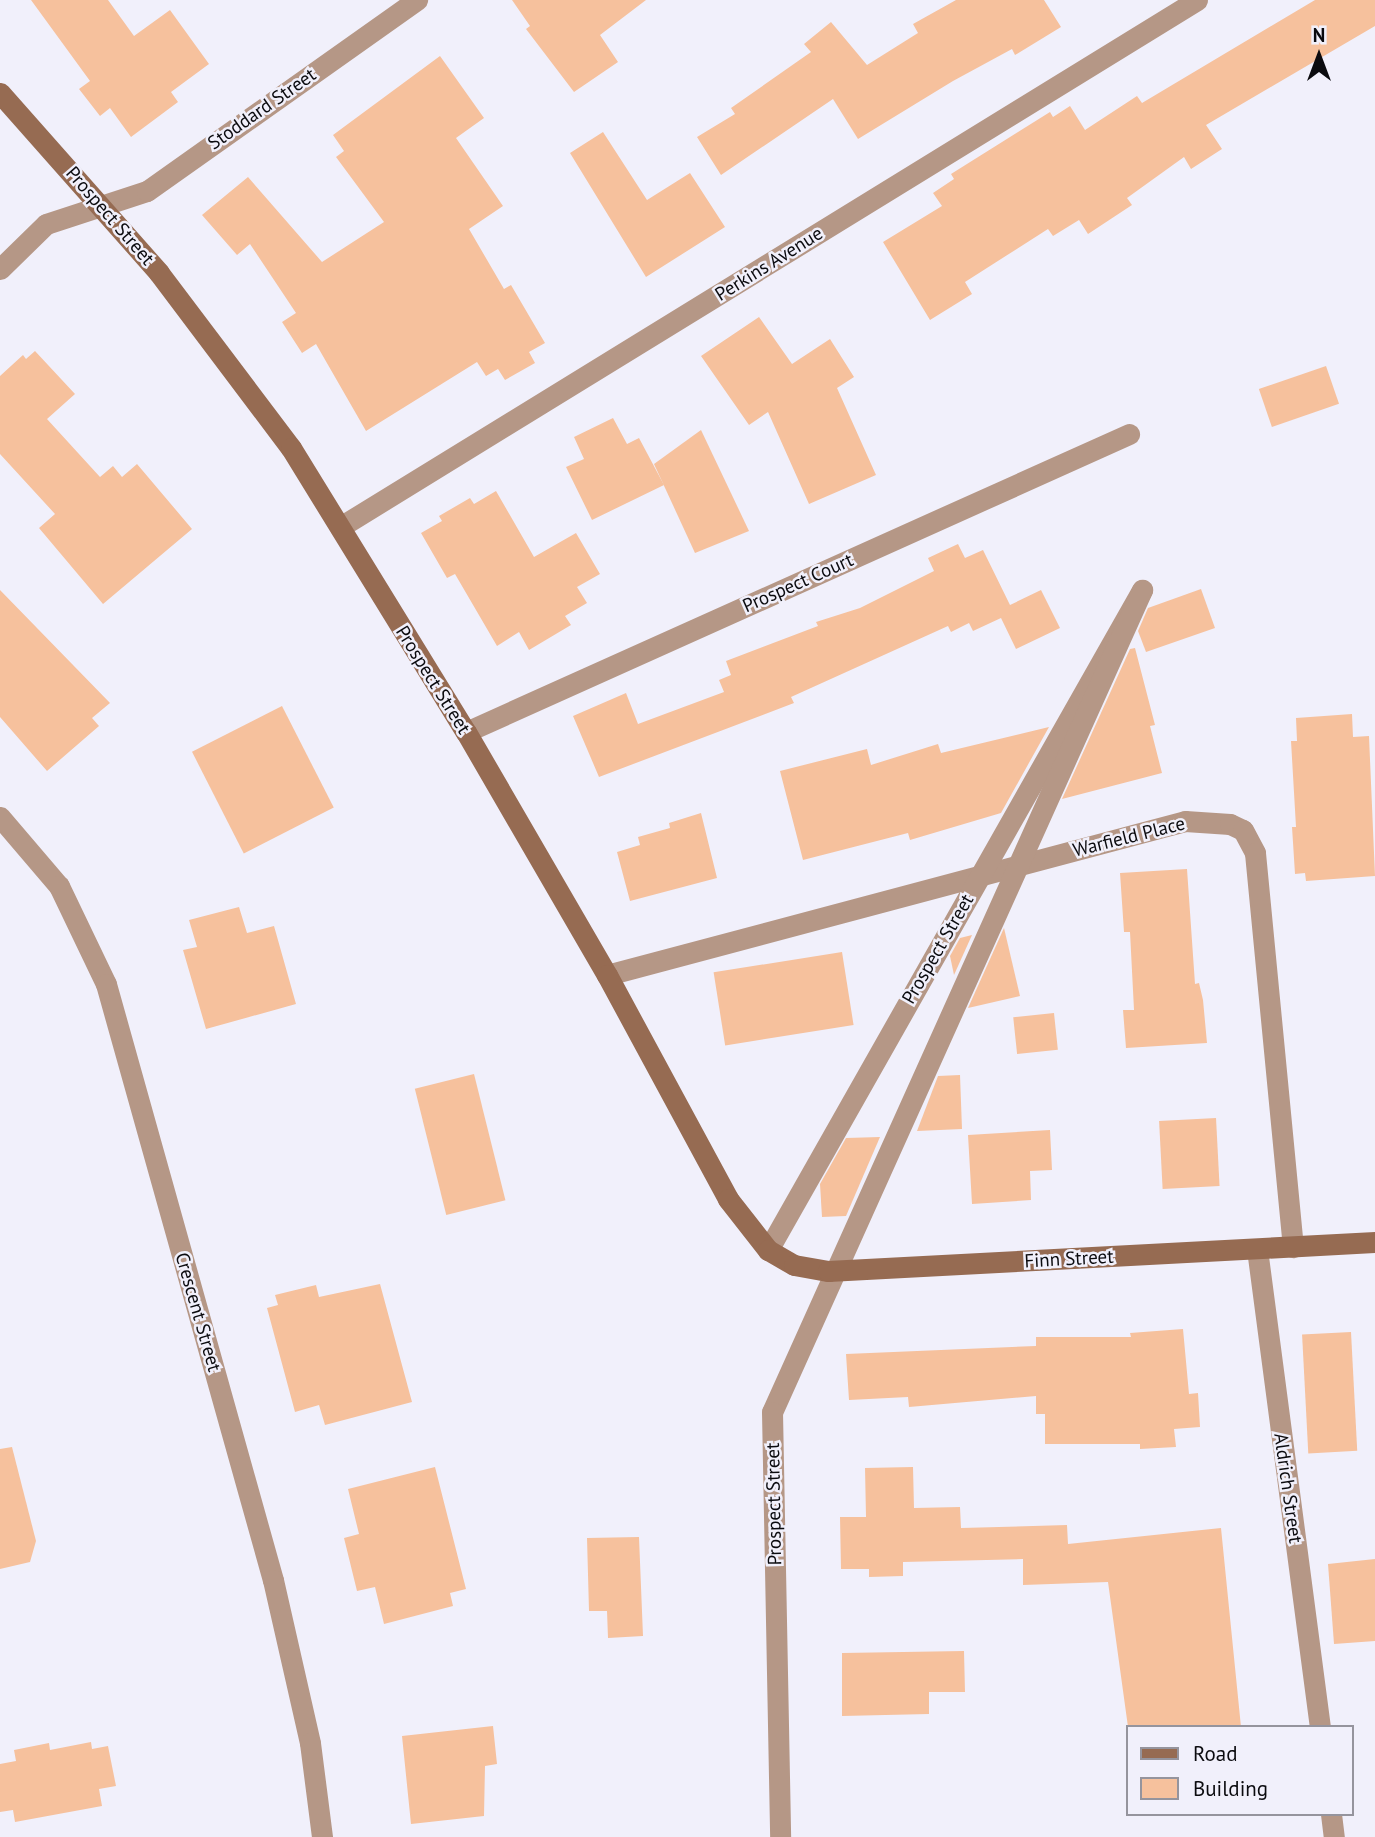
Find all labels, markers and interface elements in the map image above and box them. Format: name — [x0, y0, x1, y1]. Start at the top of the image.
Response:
north arrow — [1284, 21, 1354, 91]
text: N — [1313, 23, 1325, 47]
street label: Stoddard Street — [204, 63, 320, 155]
street label: Prospect Street — [61, 162, 159, 270]
street label: Perkins Avenue — [711, 222, 827, 306]
street label: Prospect Court — [739, 548, 857, 618]
street label: Prospect Street — [391, 622, 475, 738]
street label: Warfield Place — [1070, 812, 1188, 862]
street label: Prospect Street — [897, 890, 979, 1008]
street label: Finn Street — [1024, 1245, 1114, 1273]
street label: Crescent Street — [170, 1250, 226, 1374]
street label: Aldrich Street — [1269, 1431, 1307, 1545]
street label: Prospect Street — [762, 1442, 786, 1566]
legend — [1126, 1725, 1354, 1816]
text: Road — [1193, 1740, 1237, 1767]
text: Building — [1193, 1775, 1268, 1802]

